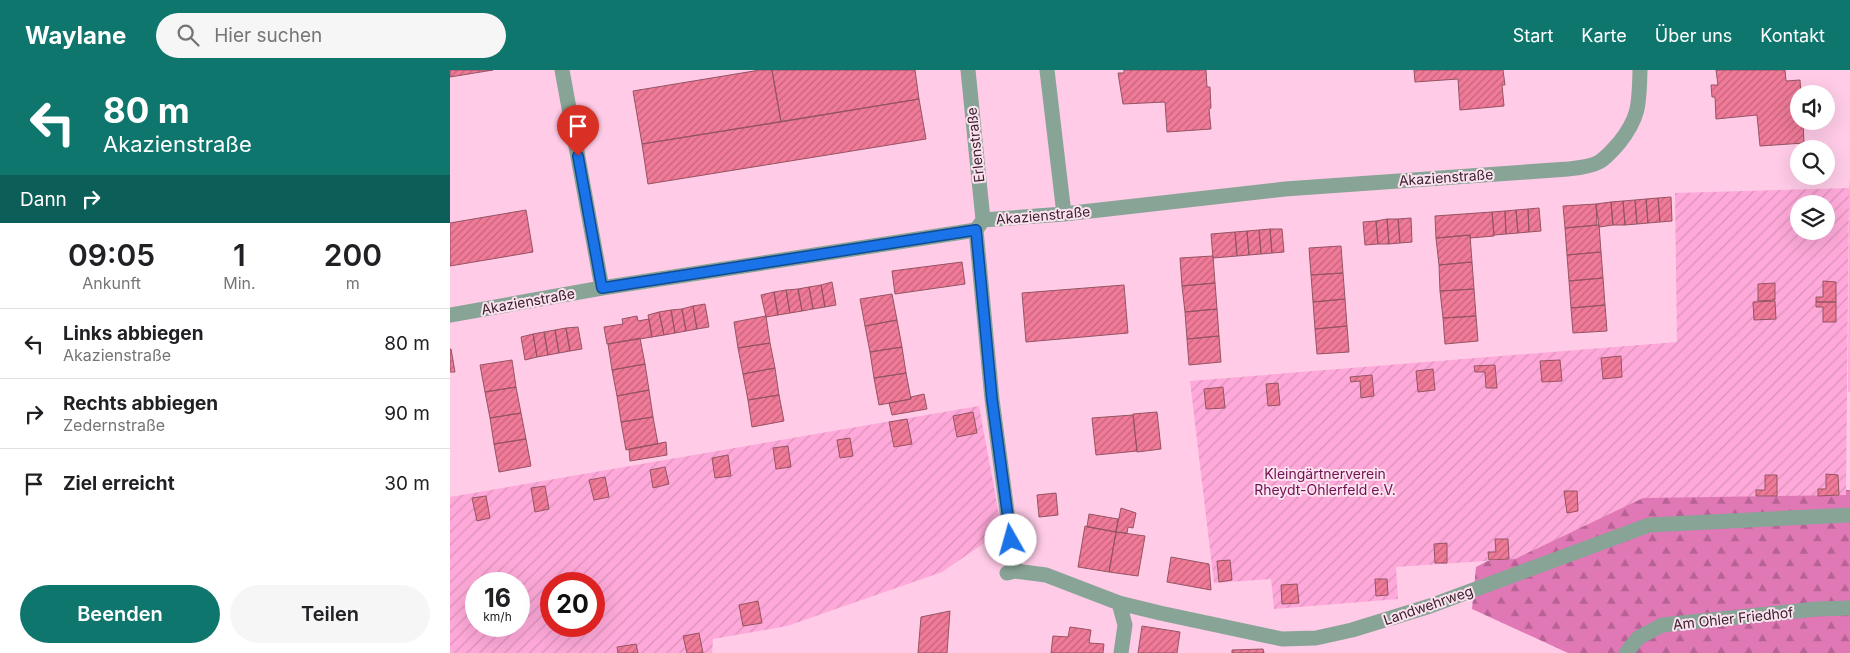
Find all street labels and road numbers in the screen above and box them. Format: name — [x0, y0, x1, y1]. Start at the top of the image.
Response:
street label: Erlenstraße — [963, 107, 987, 183]
street label: Akazienstraße — [1398, 165, 1494, 189]
street label: Akazienstraße — [995, 202, 1091, 228]
street label: Akazienstraße — [480, 284, 576, 318]
street label: Landwehrweg — [1381, 582, 1475, 628]
street label: Am Ohler Friedhof — [1672, 603, 1794, 633]

